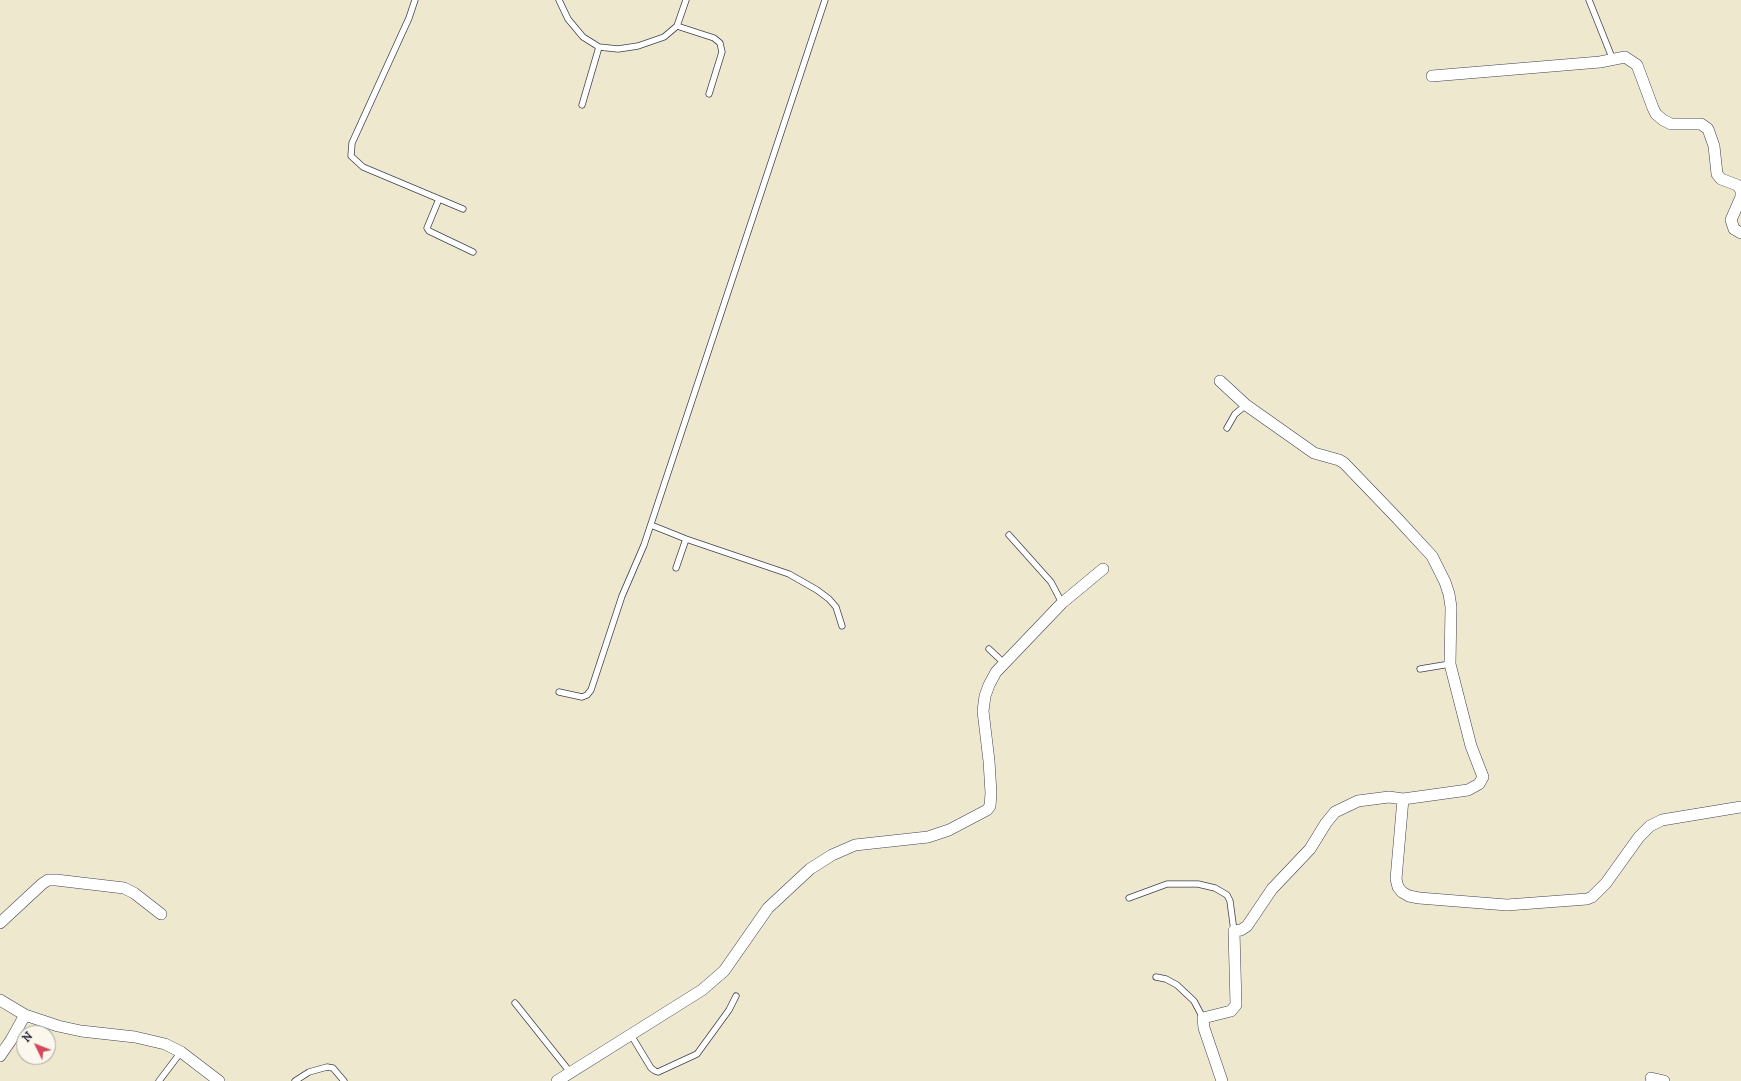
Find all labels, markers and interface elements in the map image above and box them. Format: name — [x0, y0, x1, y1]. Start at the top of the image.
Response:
north arrow — [16, 1025, 56, 1065]
text: N — [20, 1029, 36, 1046]

